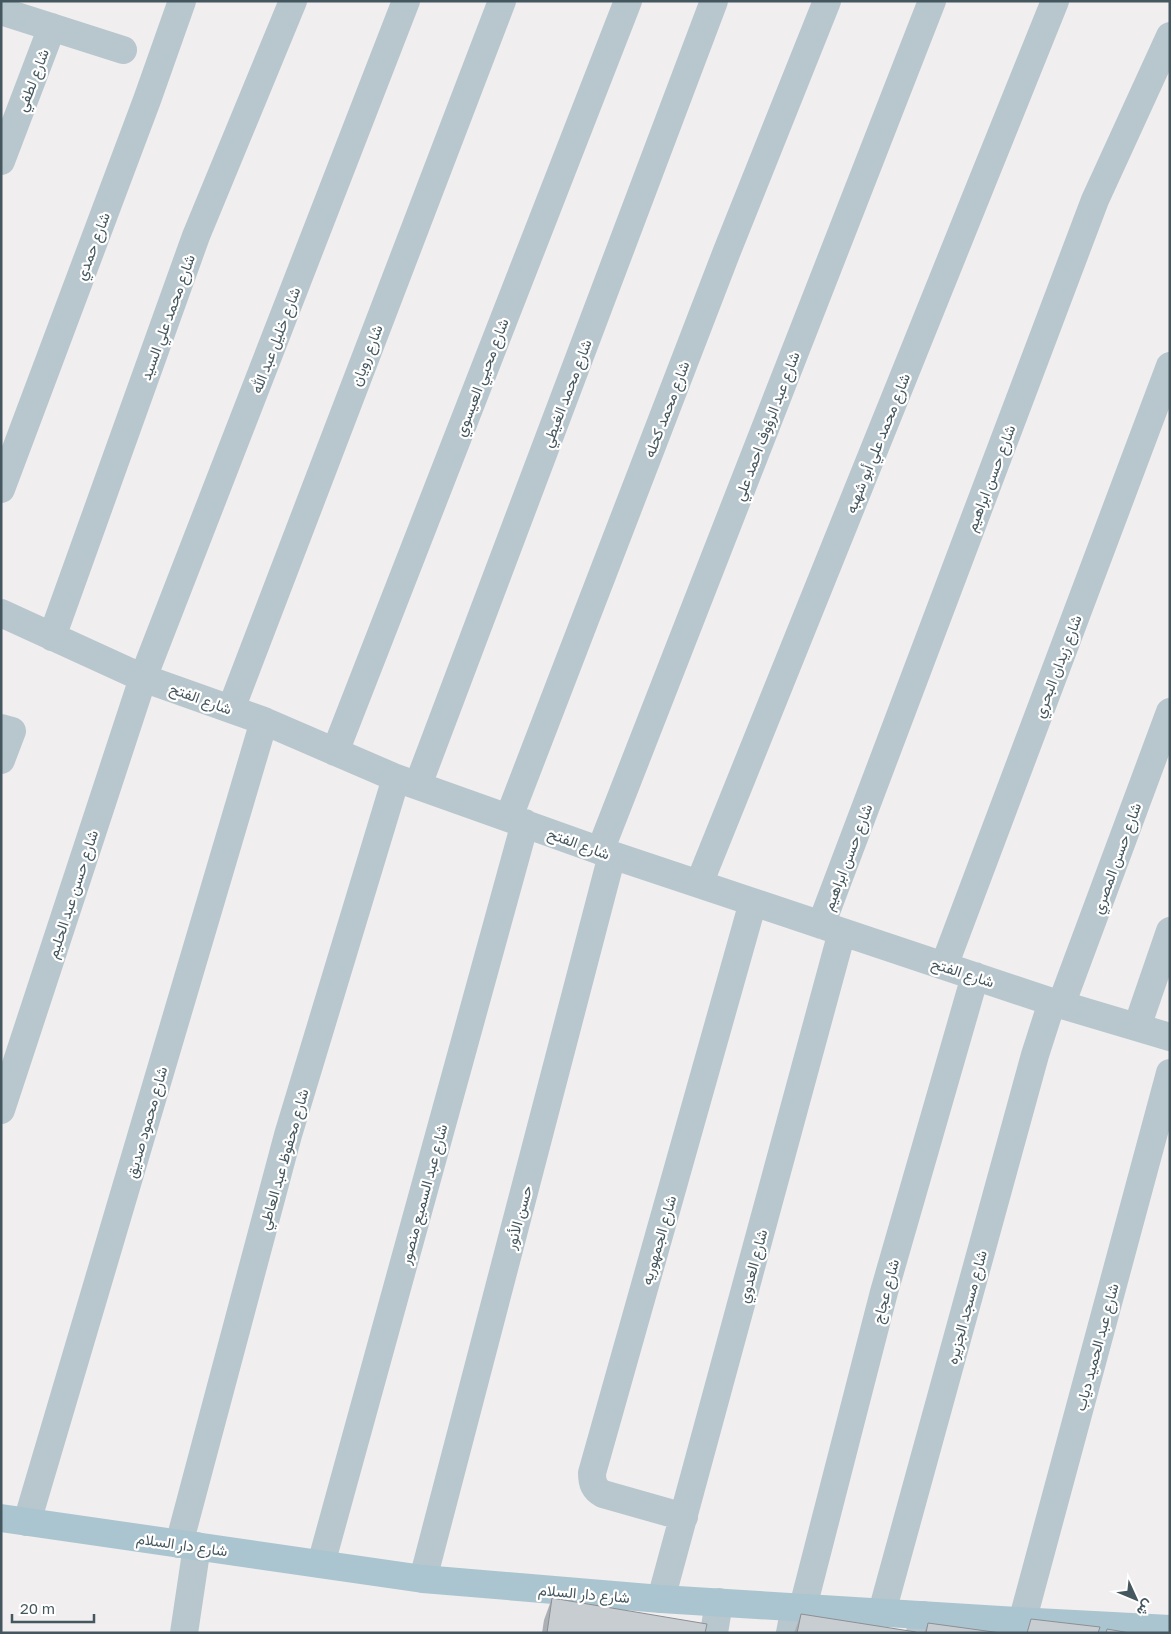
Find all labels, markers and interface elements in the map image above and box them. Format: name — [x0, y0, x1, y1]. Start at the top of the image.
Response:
street label: شارع لطفي — [12, 46, 57, 116]
street label: شارع حمدي — [71, 209, 118, 284]
street label: شارع محمد علي السيد — [136, 252, 203, 384]
street label: شارع خليل عبد الله — [247, 284, 306, 397]
street label: شارع محيي العيسوي — [450, 315, 517, 440]
street label: شارع رويان — [346, 322, 389, 389]
street label: شارع محمد الغيطي — [537, 336, 600, 451]
street label: شارع عبد الرؤوف احمد علي — [729, 349, 807, 505]
street label: شارع محمد كحله — [639, 358, 696, 461]
street label: شارع محمد علي أبو شهبه — [841, 370, 918, 517]
street label: شارع حسن ابراهيم — [961, 422, 1021, 535]
street label: شارع زيدان البحري — [1029, 612, 1090, 722]
street label: شارع الفتح — [166, 678, 235, 720]
street label: شارع حسن المصري — [1088, 800, 1149, 918]
street label: شارع حسن ابراهيم — [818, 801, 878, 914]
street label: شارع الفتح — [544, 823, 613, 865]
street label: شارع حسن عبد الحليم — [43, 827, 104, 961]
street label: شارع الفتح — [928, 953, 997, 993]
street label: شارع محمود صديق — [121, 1064, 173, 1181]
street label: شارع محفوظ عبد العاطي — [254, 1086, 317, 1233]
street label: شارع عبد السميع منصور — [395, 1122, 453, 1268]
street label: حسن الأنور — [501, 1183, 537, 1252]
street label: شارع الجمهوريه — [637, 1193, 682, 1288]
street label: شارع العدوي — [734, 1227, 775, 1306]
street label: شارع مسجد الجزيره — [942, 1248, 993, 1367]
street label: شارع عجاج — [868, 1257, 905, 1326]
street label: شارع عبد الحميد دياب — [1070, 1281, 1125, 1414]
street label: شارع دار السلام — [135, 1529, 229, 1562]
north arrow — [1111, 1574, 1161, 1624]
street label: شارع دار السلام — [537, 1580, 631, 1609]
scale bar — [12, 1592, 95, 1624]
text: ش — [1133, 1596, 1158, 1620]
text: 20 m — [20, 1599, 55, 1617]

